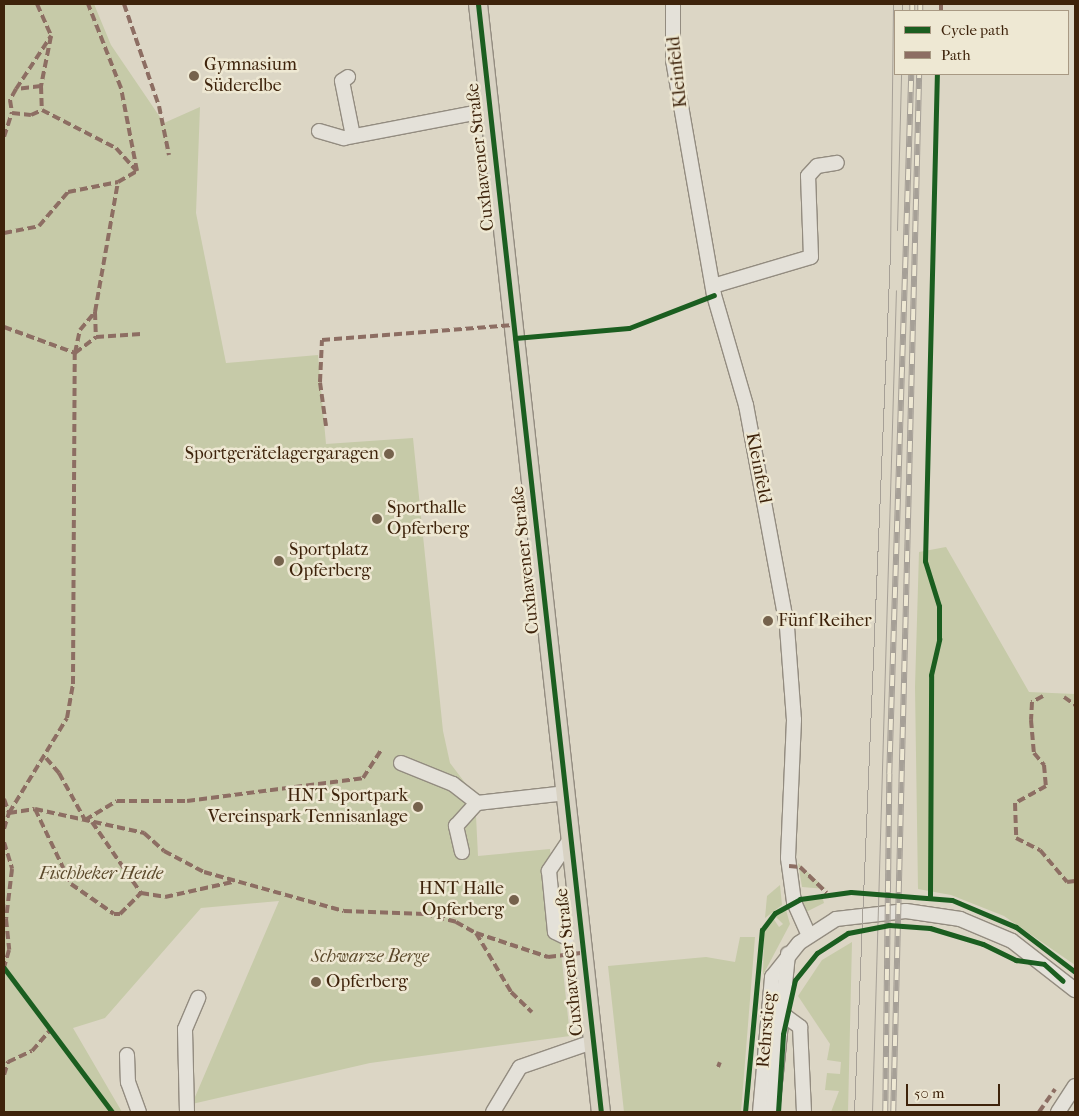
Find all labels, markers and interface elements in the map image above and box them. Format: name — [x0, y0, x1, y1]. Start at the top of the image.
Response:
legend — [894, 10, 1069, 75]
text: Cycle path — [941, 21, 1009, 39]
street label: Kleinfeld — [664, 35, 692, 109]
text: Path — [941, 46, 971, 64]
place label: Gymnasium Süderelbe — [204, 55, 297, 98]
marker: Gymnasium Süderelbe — [188, 70, 200, 82]
street label: Cuxhavener Straße — [462, 82, 500, 232]
street label: Kleinfeld — [741, 431, 775, 505]
place label: Sportgerätelagergaragen — [185, 443, 379, 465]
marker: Sportgerätelagergaragen — [383, 448, 395, 460]
street label: Cuxhavener Straße — [507, 485, 545, 635]
place label: Sporthalle Opferberg — [387, 498, 469, 540]
marker: Sporthalle Opferberg — [371, 513, 383, 525]
place label: Sportplatz Opferberg — [289, 540, 371, 582]
marker: Sportplatz Opferberg — [273, 555, 285, 567]
place label: Fünf Reiher — [778, 610, 872, 632]
marker: Fünf Reiher — [762, 615, 774, 627]
place label: HNT Sportpark Vereinspark Tennisanlage — [208, 786, 408, 829]
marker: HNT Sportpark Vereinspark Tennisanlage — [412, 801, 424, 813]
park label: Fischbeker Heide — [39, 863, 163, 885]
place label: HNT Halle Opferberg — [419, 879, 504, 922]
street label: Cuxhavener Straße — [551, 887, 589, 1037]
marker: HNT Halle Opferberg — [508, 894, 520, 906]
park label: Schwarze Berge — [311, 946, 429, 968]
place label: Opferberg — [326, 971, 408, 993]
marker: Opferberg — [310, 976, 322, 988]
street label: Rehrstieg — [753, 991, 781, 1069]
scale bar — [909, 1074, 1003, 1106]
text: 50 m — [914, 1084, 944, 1102]

